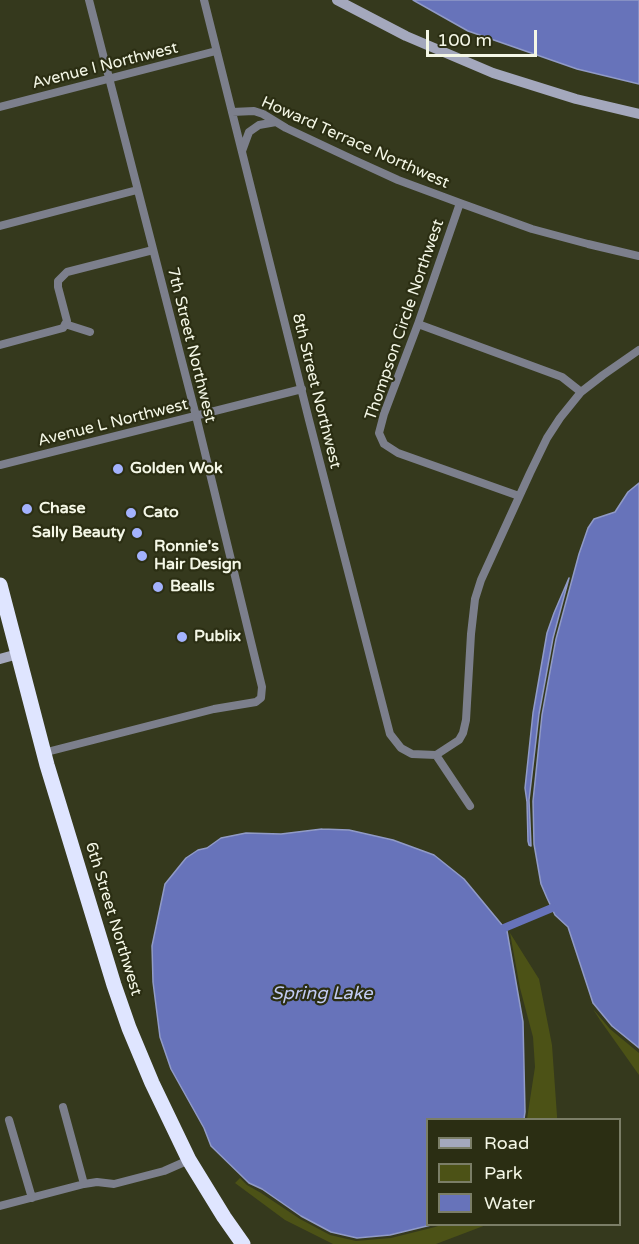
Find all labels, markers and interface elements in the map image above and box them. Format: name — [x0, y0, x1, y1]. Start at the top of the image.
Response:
scale bar — [429, 18, 540, 56]
text: 100 m — [437, 29, 492, 51]
street label: Avenue I Northwest — [30, 39, 180, 93]
street label: Howard Terrace Northwest — [258, 93, 452, 193]
street label: Thompson Circle Northwest — [361, 217, 449, 423]
street label: 7th Street Northwest — [162, 265, 220, 425]
street label: 8th Street Northwest — [287, 311, 345, 471]
street label: Avenue L Northwest — [36, 395, 190, 451]
place label: Golden Wok — [130, 459, 223, 479]
marker: Golden Wok — [111, 462, 125, 476]
place label: Chase — [39, 499, 86, 519]
marker: Chase — [20, 502, 34, 516]
place label: Cato — [143, 503, 179, 523]
marker: Cato — [124, 506, 138, 520]
place label: Sally Beauty — [32, 523, 125, 543]
marker: Sally Beauty — [130, 526, 144, 540]
place label: Ronnie's Hair Design — [154, 537, 242, 575]
marker: Ronnie's Hair Design — [135, 549, 149, 563]
place label: Bealls — [170, 577, 215, 597]
marker: Bealls — [151, 580, 165, 594]
place label: Publix — [194, 627, 241, 647]
marker: Publix — [175, 630, 189, 644]
street label: 6th Street Northwest — [81, 840, 145, 998]
water label: Spring Lake — [272, 983, 372, 1005]
legend — [426, 1118, 621, 1226]
text: Road — [484, 1132, 529, 1154]
text: Park — [484, 1162, 522, 1184]
text: Water — [484, 1192, 535, 1214]

